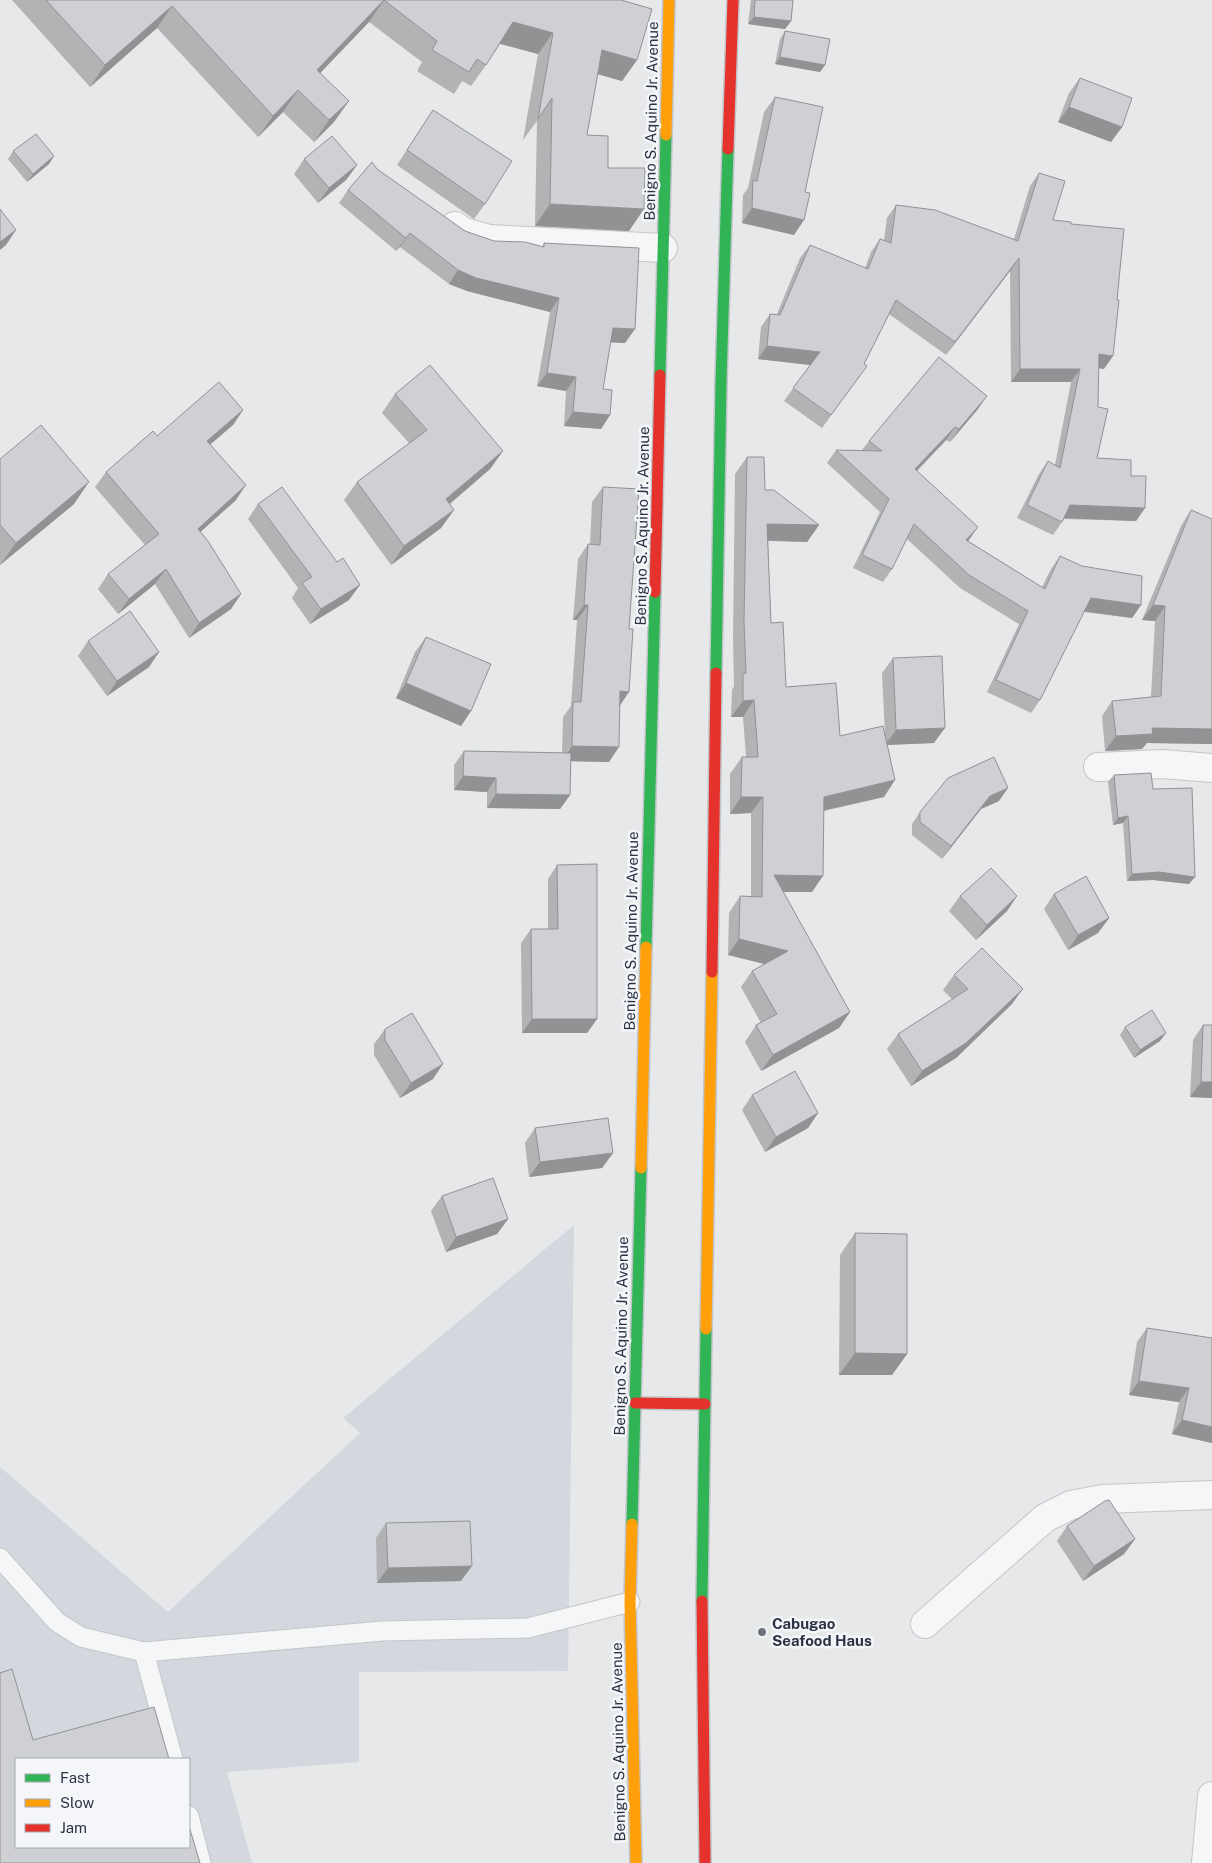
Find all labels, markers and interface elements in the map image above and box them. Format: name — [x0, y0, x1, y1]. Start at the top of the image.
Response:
street label: Benigno S. Aquino Jr. Avenue — [641, 21, 661, 221]
street label: Benigno S. Aquino Jr. Avenue — [632, 426, 652, 626]
street label: Benigno S. Aquino Jr. Avenue — [621, 831, 641, 1031]
street label: Benigno S. Aquino Jr. Avenue — [611, 1236, 631, 1436]
place label: Cabugao Seafood Haus — [772, 1615, 872, 1649]
marker: Cabugao Seafood Haus — [756, 1626, 768, 1638]
street label: Benigno S. Aquino Jr. Avenue — [608, 1642, 628, 1842]
legend — [15, 1758, 190, 1848]
text: Fast — [60, 1769, 90, 1786]
text: Slow — [60, 1794, 95, 1811]
text: Jam — [60, 1819, 87, 1836]

